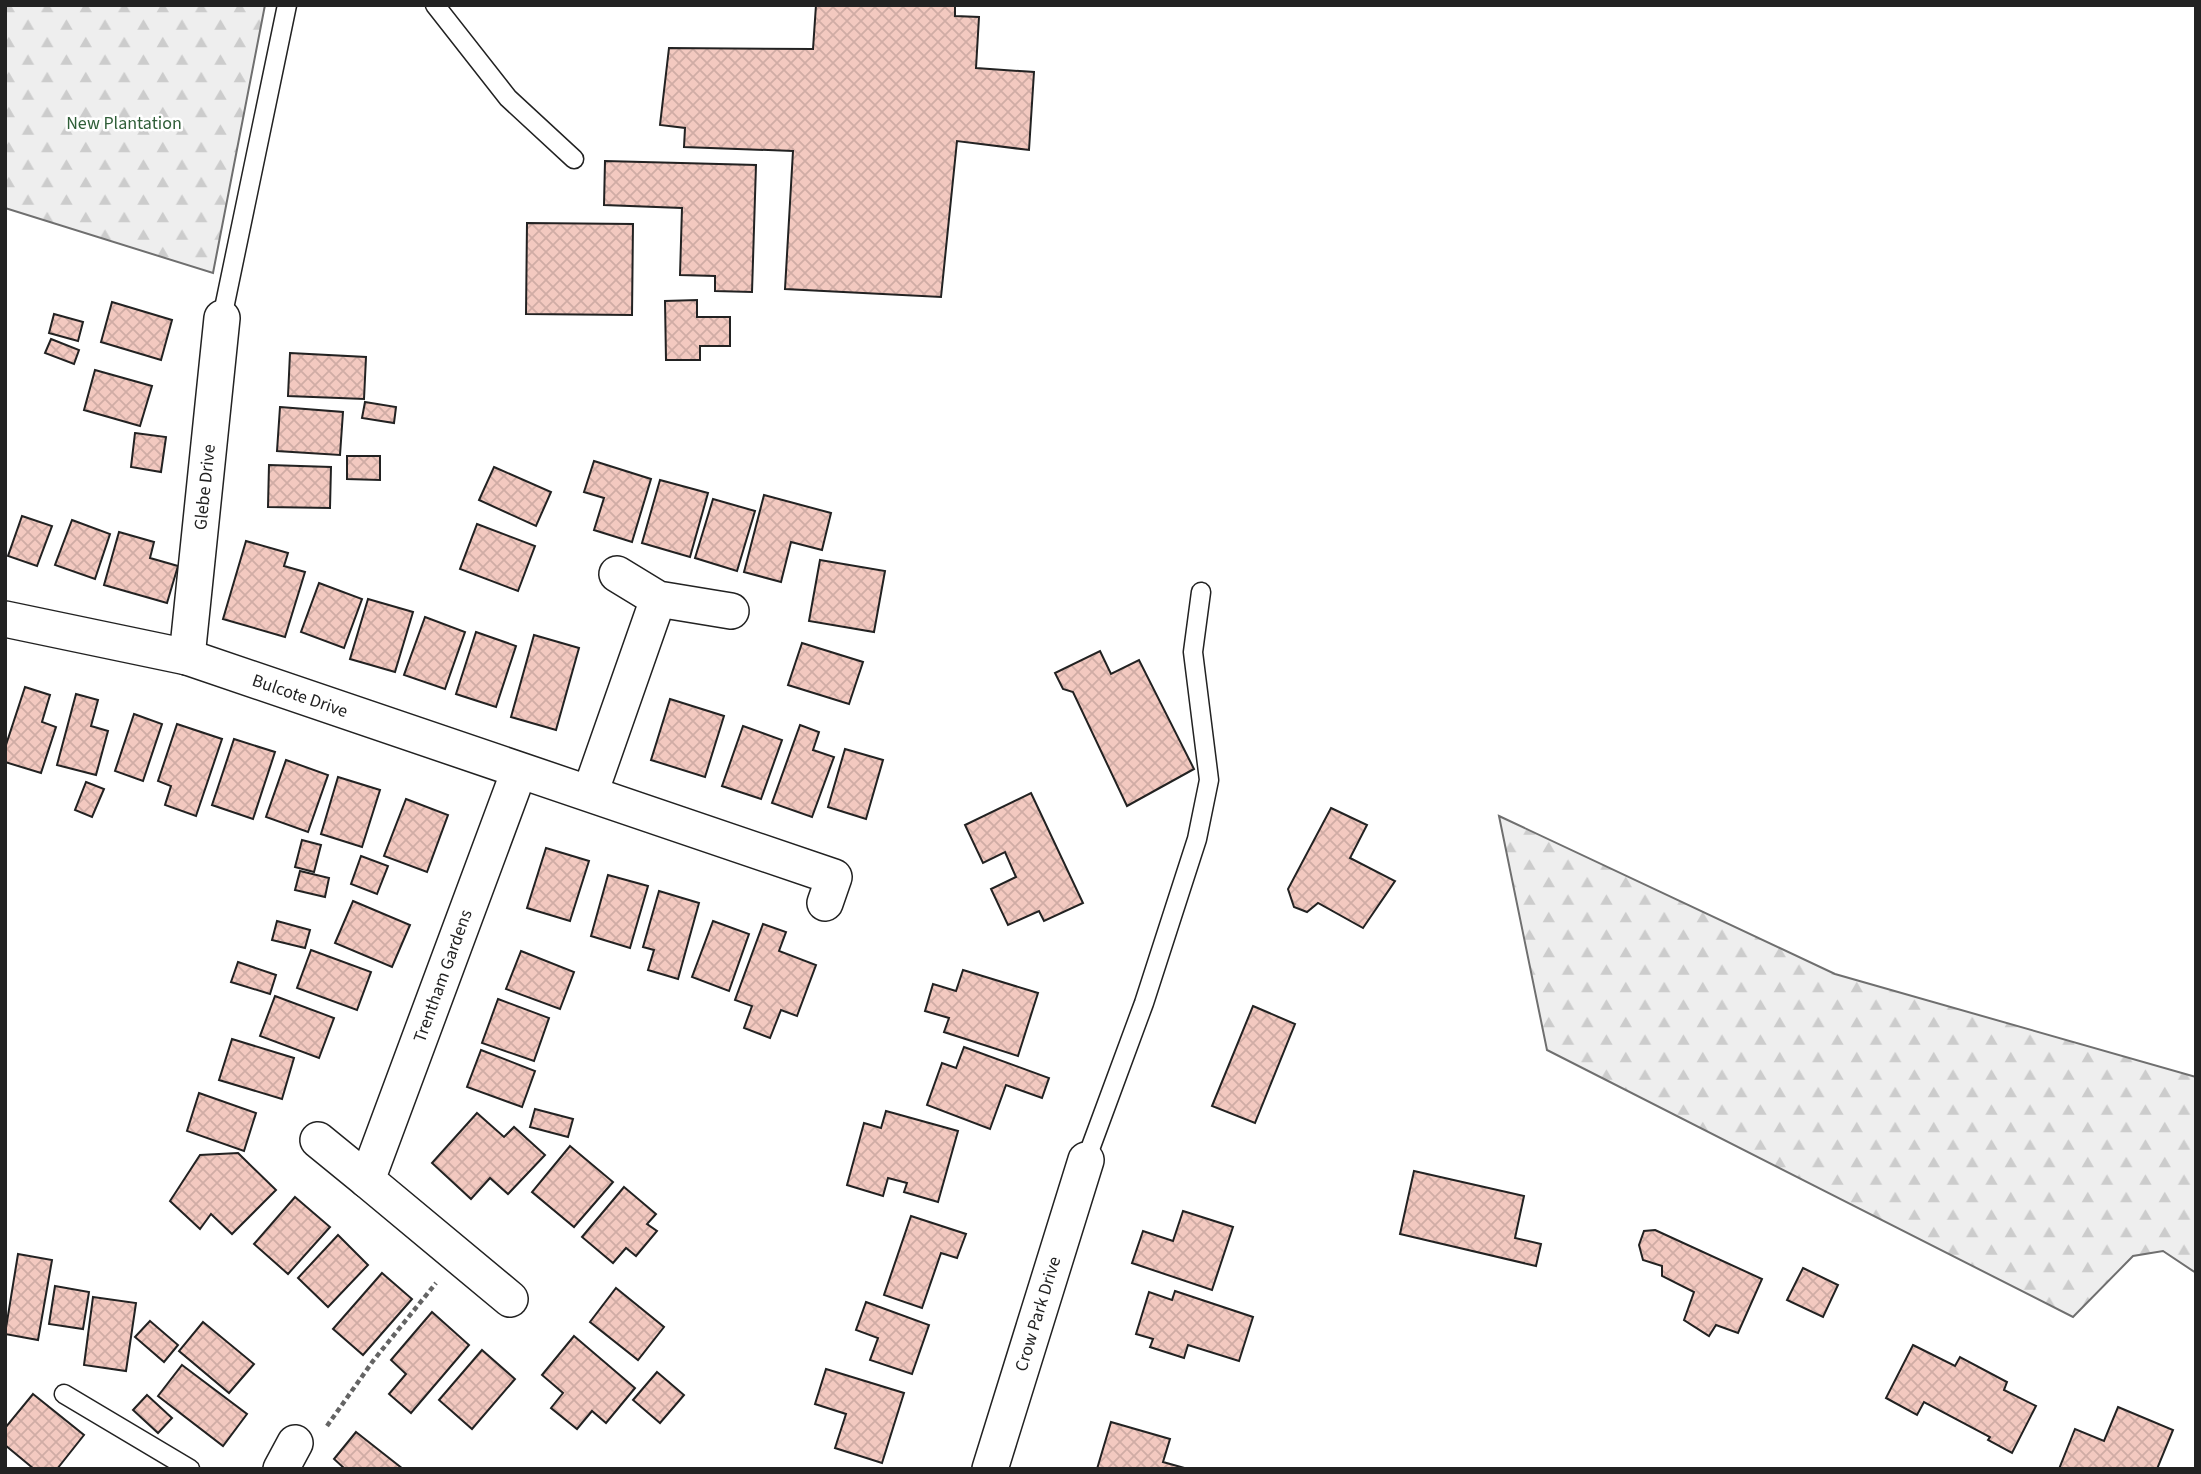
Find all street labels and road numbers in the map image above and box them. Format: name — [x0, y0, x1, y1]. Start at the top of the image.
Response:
street label: Glebe Drive — [188, 443, 222, 531]
street label: Bulcote Drive — [249, 668, 351, 724]
street label: Trentham Gardens — [407, 906, 479, 1046]
street label: Crow Park Drive — [1009, 1253, 1067, 1374]

